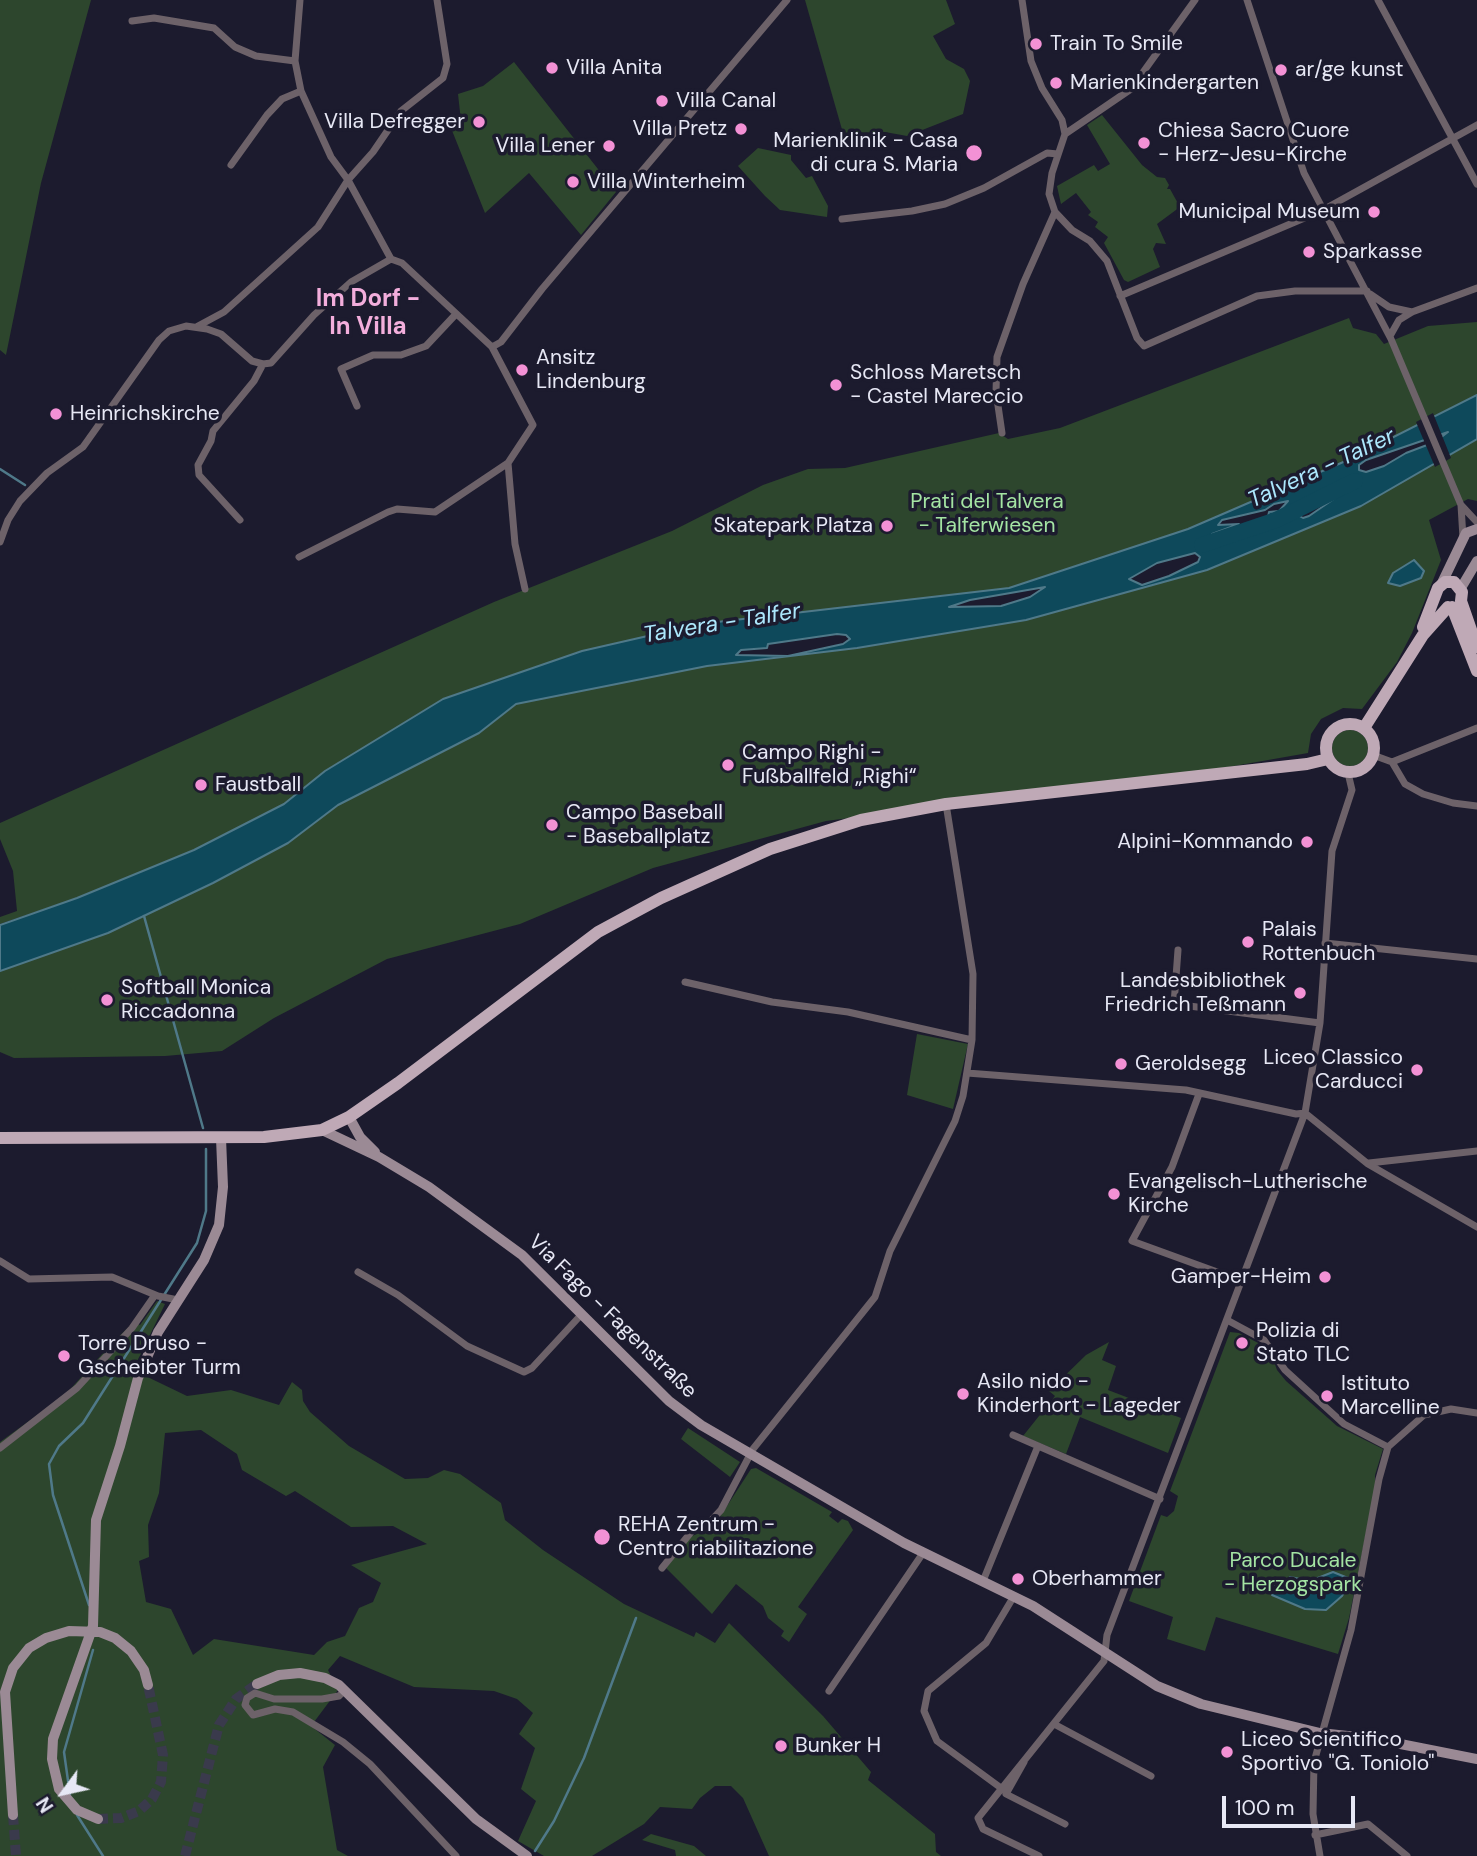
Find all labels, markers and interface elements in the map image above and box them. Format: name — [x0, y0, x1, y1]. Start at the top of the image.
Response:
place label: Train To Smile — [1050, 31, 1183, 57]
marker: Train To Smile — [1028, 36, 1044, 52]
place label: Villa Anita — [566, 55, 662, 81]
place label: ar/ge kunst — [1295, 57, 1404, 83]
marker: Villa Anita — [544, 60, 560, 76]
marker: ar/ge kunst — [1273, 62, 1289, 78]
place label: Marienkindergarten — [1070, 70, 1259, 96]
marker: Marienkindergarten — [1048, 75, 1064, 91]
place label: Villa Canal — [676, 88, 776, 114]
marker: Villa Canal — [654, 93, 670, 109]
place label: Villa Defregger — [324, 109, 465, 135]
marker: Villa Defregger — [471, 114, 487, 130]
place label: Villa Pretz — [633, 116, 727, 142]
place label: Chiesa Sacro Cuore - Herz-Jesu-Kirche — [1158, 118, 1350, 168]
marker: Villa Pretz — [733, 121, 749, 137]
place label: Marienklinik - Casa di cura S. Maria — [773, 128, 958, 178]
place label: Villa Lener — [495, 133, 595, 159]
marker: Chiesa Sacro Cuore - Herz-Jesu-Kirche — [1136, 135, 1152, 151]
marker: Villa Lener — [601, 138, 617, 154]
marker: Marienklinik - Casa di cura S. Maria — [964, 143, 984, 163]
place label: Villa Winterheim — [587, 169, 745, 195]
marker: Villa Winterheim — [565, 174, 581, 190]
place label: Municipal Museum — [1178, 199, 1360, 225]
marker: Municipal Museum — [1366, 204, 1382, 220]
place label: Sparkasse — [1323, 239, 1422, 265]
marker: Sparkasse — [1301, 244, 1317, 260]
district label: Im Dorf - In Villa — [316, 286, 420, 342]
place label: Ansitz Lindenburg — [536, 345, 646, 395]
place label: Schloss Maretsch - Castel Mareccio — [850, 360, 1024, 410]
marker: Ansitz Lindenburg — [514, 362, 530, 378]
marker: Schloss Maretsch - Castel Mareccio — [828, 377, 844, 393]
place label: Heinrichskirche — [70, 401, 220, 427]
marker: Heinrichskirche — [48, 406, 64, 422]
water label: Talvera - Talfer — [1244, 423, 1400, 515]
park label: Prati del Talvera - Talferwiesen — [910, 489, 1064, 539]
place label: Skatepark Platza — [714, 513, 873, 539]
marker: Skatepark Platza — [879, 518, 895, 534]
water label: Talvera - Talfer — [641, 598, 803, 650]
place label: Campo Righi - Fußballfeld „Righi“ — [742, 740, 916, 790]
marker: Campo Righi - Fußballfeld „Righi“ — [720, 757, 736, 773]
place label: Faustball — [215, 772, 301, 798]
marker: Faustball — [193, 777, 209, 793]
place label: Campo Baseball - Baseballplatz — [566, 800, 723, 850]
marker: Campo Baseball - Baseballplatz — [544, 817, 560, 833]
place label: Alpini-Kommando — [1117, 829, 1293, 855]
marker: Alpini-Kommando — [1299, 834, 1315, 850]
place label: Palais Rottenbuch — [1262, 917, 1375, 967]
marker: Palais Rottenbuch — [1240, 934, 1256, 950]
place label: Landesbibliothek Friedrich Teßmann — [1104, 968, 1286, 1018]
place label: Softball Monica Riccadonna — [121, 975, 271, 1025]
marker: Landesbibliothek Friedrich Teßmann — [1292, 985, 1308, 1001]
marker: Softball Monica Riccadonna — [99, 992, 115, 1008]
place label: Liceo Classico Carducci — [1263, 1045, 1403, 1095]
place label: Geroldsegg — [1135, 1051, 1246, 1077]
marker: Geroldsegg — [1113, 1056, 1129, 1072]
marker: Liceo Classico Carducci — [1409, 1062, 1425, 1078]
place label: Evangelisch-Lutherische Kirche — [1128, 1169, 1368, 1219]
marker: Evangelisch-Lutherische Kirche — [1106, 1186, 1122, 1202]
street label: Via Fago - Fagenstraße — [522, 1230, 702, 1404]
place label: Gamper-Heim — [1171, 1264, 1311, 1290]
marker: Gamper-Heim — [1317, 1269, 1333, 1285]
place label: Polizia di Stato TLC — [1256, 1318, 1350, 1368]
place label: Torre Druso - Gscheibter Turm — [78, 1331, 241, 1381]
marker: Polizia di Stato TLC — [1234, 1335, 1250, 1351]
marker: Torre Druso - Gscheibter Turm — [56, 1348, 72, 1364]
place label: Asilo nido - Kinderhort - Lageder — [977, 1369, 1181, 1419]
place label: Istituto Marcelline — [1341, 1371, 1440, 1421]
marker: Asilo nido - Kinderhort - Lageder — [955, 1386, 971, 1402]
marker: Istituto Marcelline — [1319, 1388, 1335, 1404]
place label: REHA Zentrum - Centro riabilitazione — [618, 1512, 814, 1562]
marker: REHA Zentrum - Centro riabilitazione — [592, 1527, 612, 1547]
park label: Parco Ducale - Herzogspark — [1224, 1548, 1362, 1598]
place label: Oberhammer — [1032, 1566, 1162, 1592]
marker: Oberhammer — [1010, 1571, 1026, 1587]
place label: Liceo Scientifico Sportivo "G. Toniolo" — [1241, 1727, 1434, 1777]
place label: Bunker H — [795, 1733, 881, 1759]
marker: Bunker H — [773, 1738, 789, 1754]
marker: Liceo Scientifico Sportivo "G. Toniolo" — [1219, 1744, 1235, 1760]
north arrow — [28, 1758, 98, 1828]
scale bar — [1225, 1783, 1358, 1827]
text: N — [31, 1792, 59, 1817]
text: 100 m — [1235, 1794, 1295, 1822]

